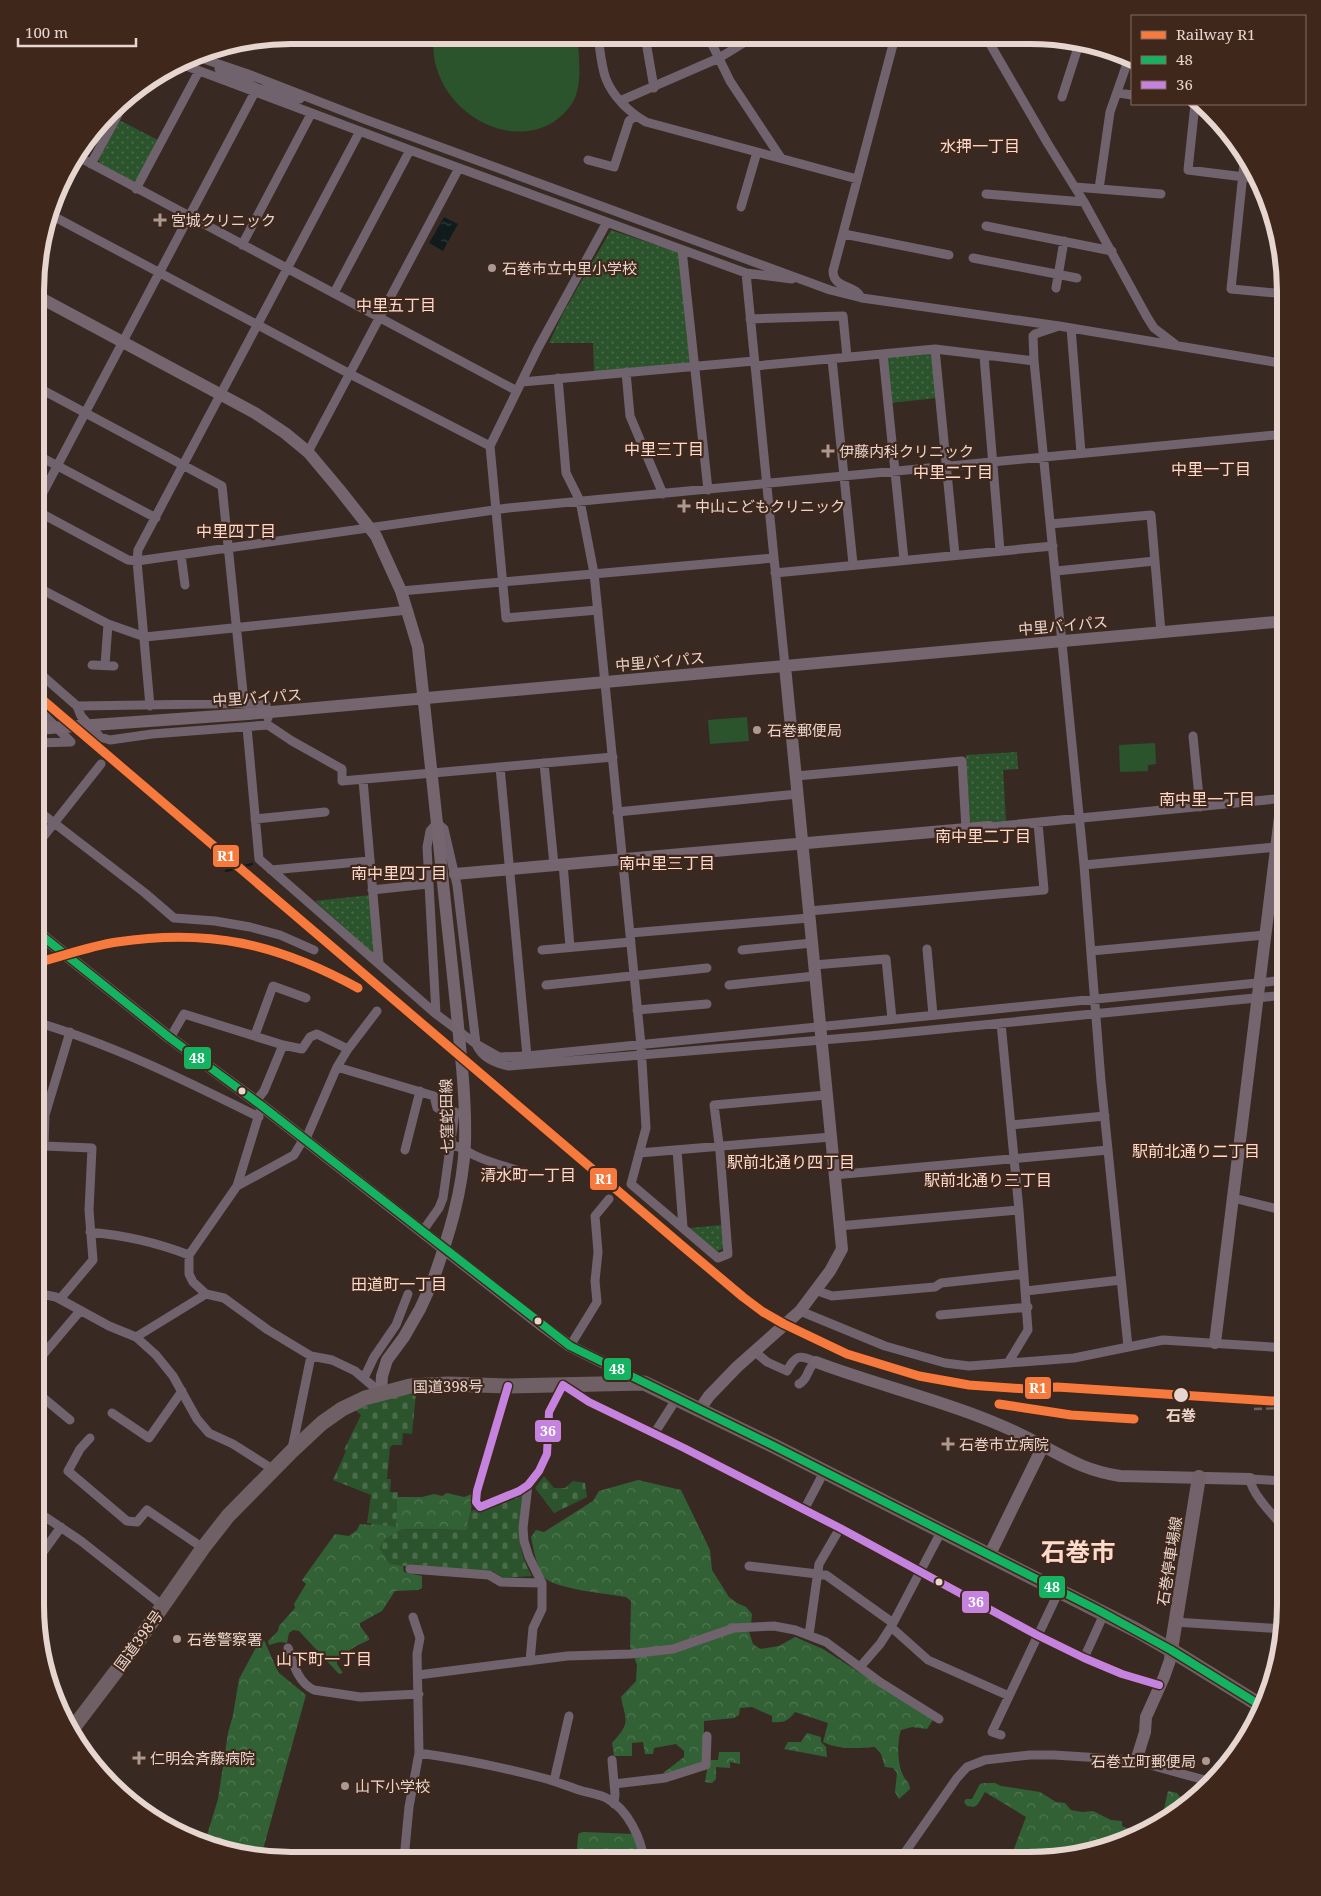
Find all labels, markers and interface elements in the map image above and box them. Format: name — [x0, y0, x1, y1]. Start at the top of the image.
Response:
scale bar — [18, 15, 135, 47]
legend — [1131, 15, 1306, 105]
text: 100 m — [25, 22, 68, 42]
text: Railway R1 — [1176, 24, 1255, 44]
text: 48 — [1176, 49, 1193, 69]
text: 36 — [1176, 74, 1193, 94]
district label: 水押一丁目 — [940, 135, 1020, 157]
place label: 宮城クリニック — [171, 210, 276, 230]
marker: 宮城クリニック — [153, 213, 167, 227]
place label: 石巻市立中里小学校 — [502, 258, 637, 278]
marker: 石巻市立中里小学校 — [486, 262, 498, 274]
district label: 中里五丁目 — [356, 294, 436, 316]
district label: 中里三丁目 — [624, 438, 704, 460]
place label: 伊藤内科クリニック — [839, 441, 974, 461]
marker: 伊藤内科クリニック — [821, 444, 835, 458]
district label: 中里一丁目 — [1171, 458, 1251, 480]
district label: 中里二丁目 — [913, 461, 993, 483]
place label: 中山こどもクリニック — [695, 496, 845, 516]
marker: 中山こどもクリニック — [677, 499, 691, 513]
district label: 中里四丁目 — [196, 520, 276, 542]
street label: 中里バイパス — [1017, 611, 1109, 639]
street label: 中里バイパス — [614, 647, 706, 675]
street label: 中里バイパス — [212, 684, 302, 710]
place label: 石巻郵便局 — [767, 720, 842, 740]
marker: 石巻郵便局 — [751, 724, 763, 736]
district label: 南中里一丁目 — [1159, 788, 1255, 810]
district label: 南中里二丁目 — [935, 825, 1031, 847]
line badge: R1 — [212, 844, 240, 868]
text: R1 — [217, 846, 235, 865]
district label: 南中里三丁目 — [619, 852, 715, 874]
district label: 南中里四丁目 — [351, 862, 447, 884]
line badge: 48 — [183, 1046, 212, 1070]
text: 48 — [189, 1048, 205, 1067]
street label: 七窪蛇田線 — [435, 1078, 457, 1154]
unlabelled marker — [237, 1086, 247, 1096]
district label: 駅前北通り二丁目 — [1132, 1140, 1260, 1162]
district label: 駅前北通り四丁目 — [727, 1151, 855, 1173]
district label: 清水町一丁目 — [480, 1164, 576, 1186]
line badge: R1 — [589, 1167, 618, 1191]
text: R1 — [595, 1169, 613, 1188]
district label: 駅前北通り三丁目 — [924, 1169, 1052, 1191]
district label: 田道町一丁目 — [351, 1273, 447, 1295]
unlabelled marker — [533, 1316, 543, 1326]
line badge: 48 — [603, 1357, 632, 1381]
text: 48 — [609, 1359, 625, 1378]
street label: 国道398号 — [413, 1375, 483, 1397]
line badge: R1 — [1024, 1376, 1052, 1400]
text: R1 — [1029, 1378, 1047, 1397]
marker: 石巻 — [1172, 1386, 1190, 1404]
place label: 石巻 — [1166, 1405, 1196, 1425]
line badge: 36 — [534, 1419, 562, 1443]
text: 36 — [540, 1421, 556, 1440]
place label: 石巻市立病院 — [959, 1434, 1049, 1454]
marker: 石巻市立病院 — [941, 1437, 955, 1451]
street label: 石巻停車場線 — [1152, 1515, 1186, 1607]
district label: 石巻市 — [1040, 1534, 1116, 1568]
line badge: 48 — [1038, 1575, 1066, 1599]
unlabelled marker — [934, 1577, 944, 1587]
text: 48 — [1044, 1577, 1060, 1596]
line badge: 36 — [961, 1590, 990, 1614]
text: 36 — [968, 1592, 984, 1611]
street label: 国道398号 — [109, 1606, 167, 1674]
place label: 石巻警察署 — [187, 1629, 262, 1649]
marker: 石巻警察署 — [171, 1633, 183, 1645]
district label: 山下町一丁目 — [276, 1648, 372, 1670]
place label: 仁明会斉藤病院 — [150, 1748, 255, 1768]
marker: 仁明会斉藤病院 — [132, 1751, 146, 1765]
place label: 石巻立町郵便局 — [1091, 1751, 1196, 1771]
marker: 石巻立町郵便局 — [1200, 1755, 1212, 1767]
place label: 山下小学校 — [355, 1776, 430, 1796]
marker: 山下小学校 — [339, 1780, 351, 1792]

